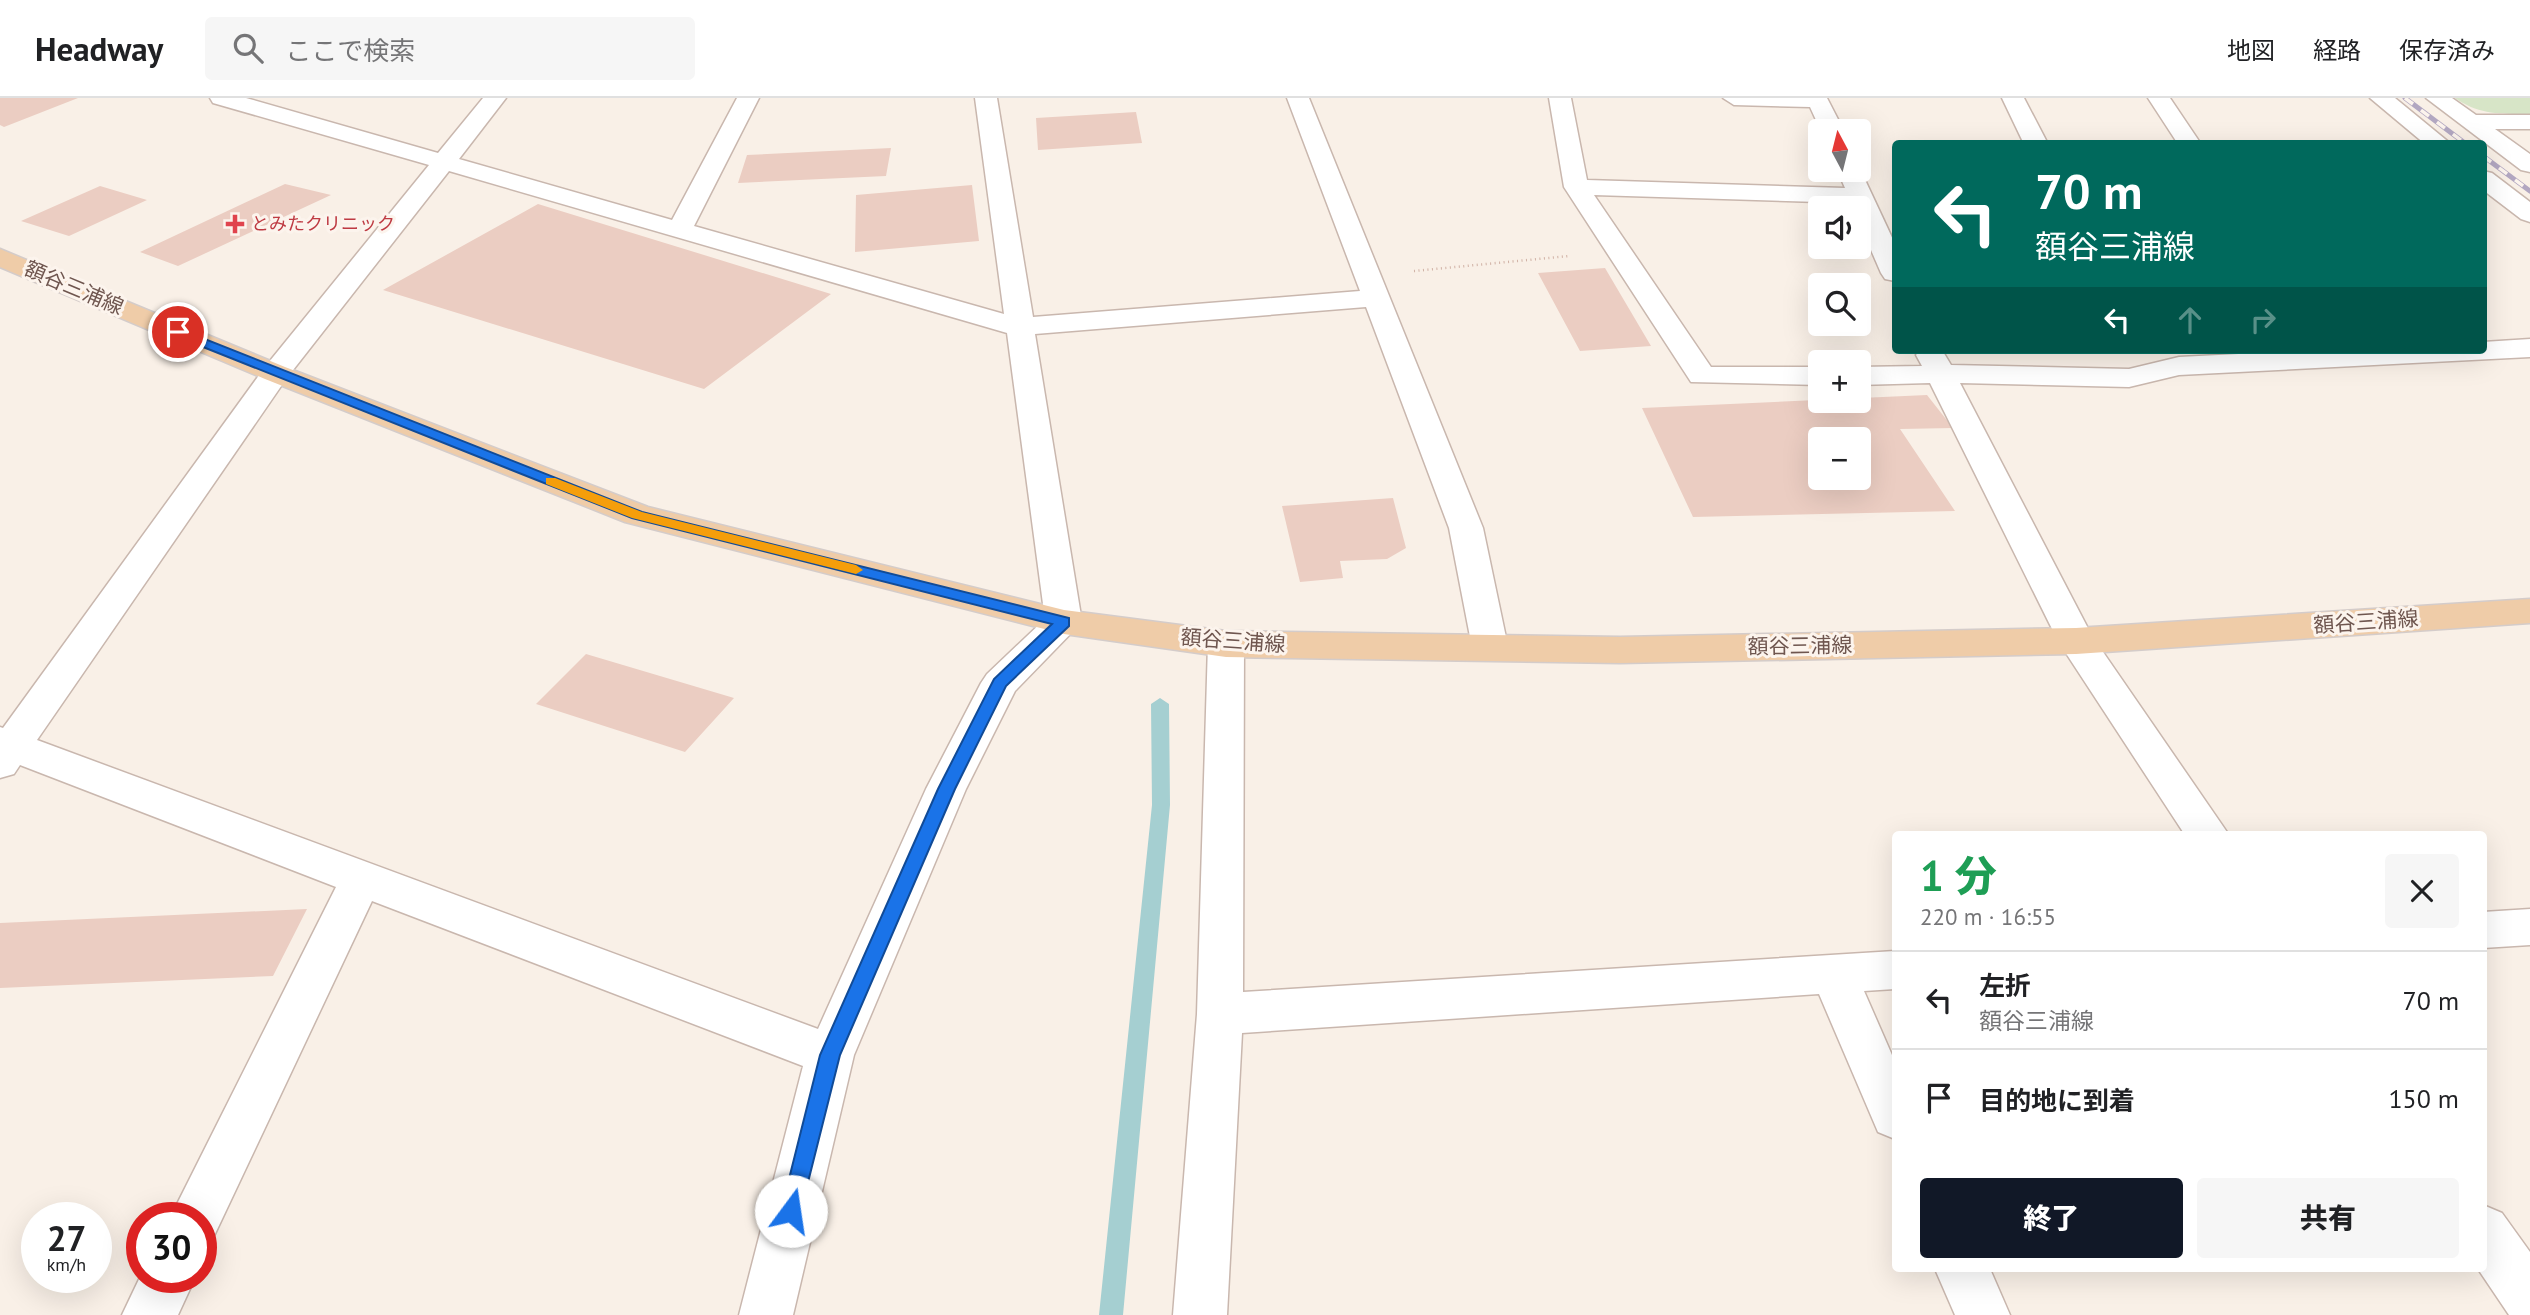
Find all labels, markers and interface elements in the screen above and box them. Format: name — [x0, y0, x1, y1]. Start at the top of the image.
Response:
search box — [205, 17, 695, 80]
text: Headway — [35, 27, 163, 70]
icon: search — [229, 29, 267, 67]
text: ここで検索 — [285, 34, 415, 67]
text: 地図 — [2227, 35, 2275, 66]
text: 経路 — [2313, 35, 2361, 66]
text: 保存済み — [2399, 35, 2495, 66]
north arrow — [1808, 119, 1871, 182]
map controls — [1808, 119, 1871, 490]
text: 70 m — [2035, 159, 2142, 223]
icon: left — [1920, 168, 2011, 259]
button: sound — [1808, 196, 1871, 259]
place label: とみたクリニック — [251, 212, 395, 235]
marker: とみたクリニック — [225, 214, 245, 234]
text: 額谷三浦線 — [2035, 225, 2195, 267]
street label: 額谷三浦線 — [21, 255, 128, 320]
button: search — [1808, 273, 1871, 336]
icon: left — [2098, 301, 2136, 339]
icon: ahead — [2171, 301, 2209, 339]
icon: right — [2244, 301, 2282, 339]
pin — [148, 302, 208, 362]
icon: arrive — [159, 313, 197, 351]
button: + — [1808, 350, 1871, 413]
button: − — [1808, 427, 1871, 490]
street label: 額谷三浦線 — [2313, 604, 2419, 639]
street label: 額谷三浦線 — [1180, 623, 1286, 658]
street label: 額谷三浦線 — [1747, 631, 1853, 660]
text: 1 分 — [1920, 848, 1996, 903]
button: close — [2385, 854, 2459, 928]
text: 220 m · 16:55 — [1920, 902, 2056, 931]
text: 左折 — [1979, 969, 2031, 1002]
icon: left — [1920, 981, 1958, 1019]
text: 70 m — [2403, 984, 2459, 1017]
text: 額谷三浦線 — [1979, 1006, 2094, 1035]
icon: arrive — [1920, 1079, 1958, 1117]
text: 150 m — [2388, 1082, 2459, 1115]
text: 目的地に到着 — [1979, 1084, 2135, 1117]
position arrow — [754, 1174, 828, 1248]
button: 終了 — [1920, 1178, 2183, 1258]
button: 共有 — [2197, 1178, 2459, 1258]
speed limit sign: 30 — [126, 1202, 217, 1293]
text: 27 — [47, 1215, 86, 1261]
text: km/h — [47, 1253, 86, 1276]

